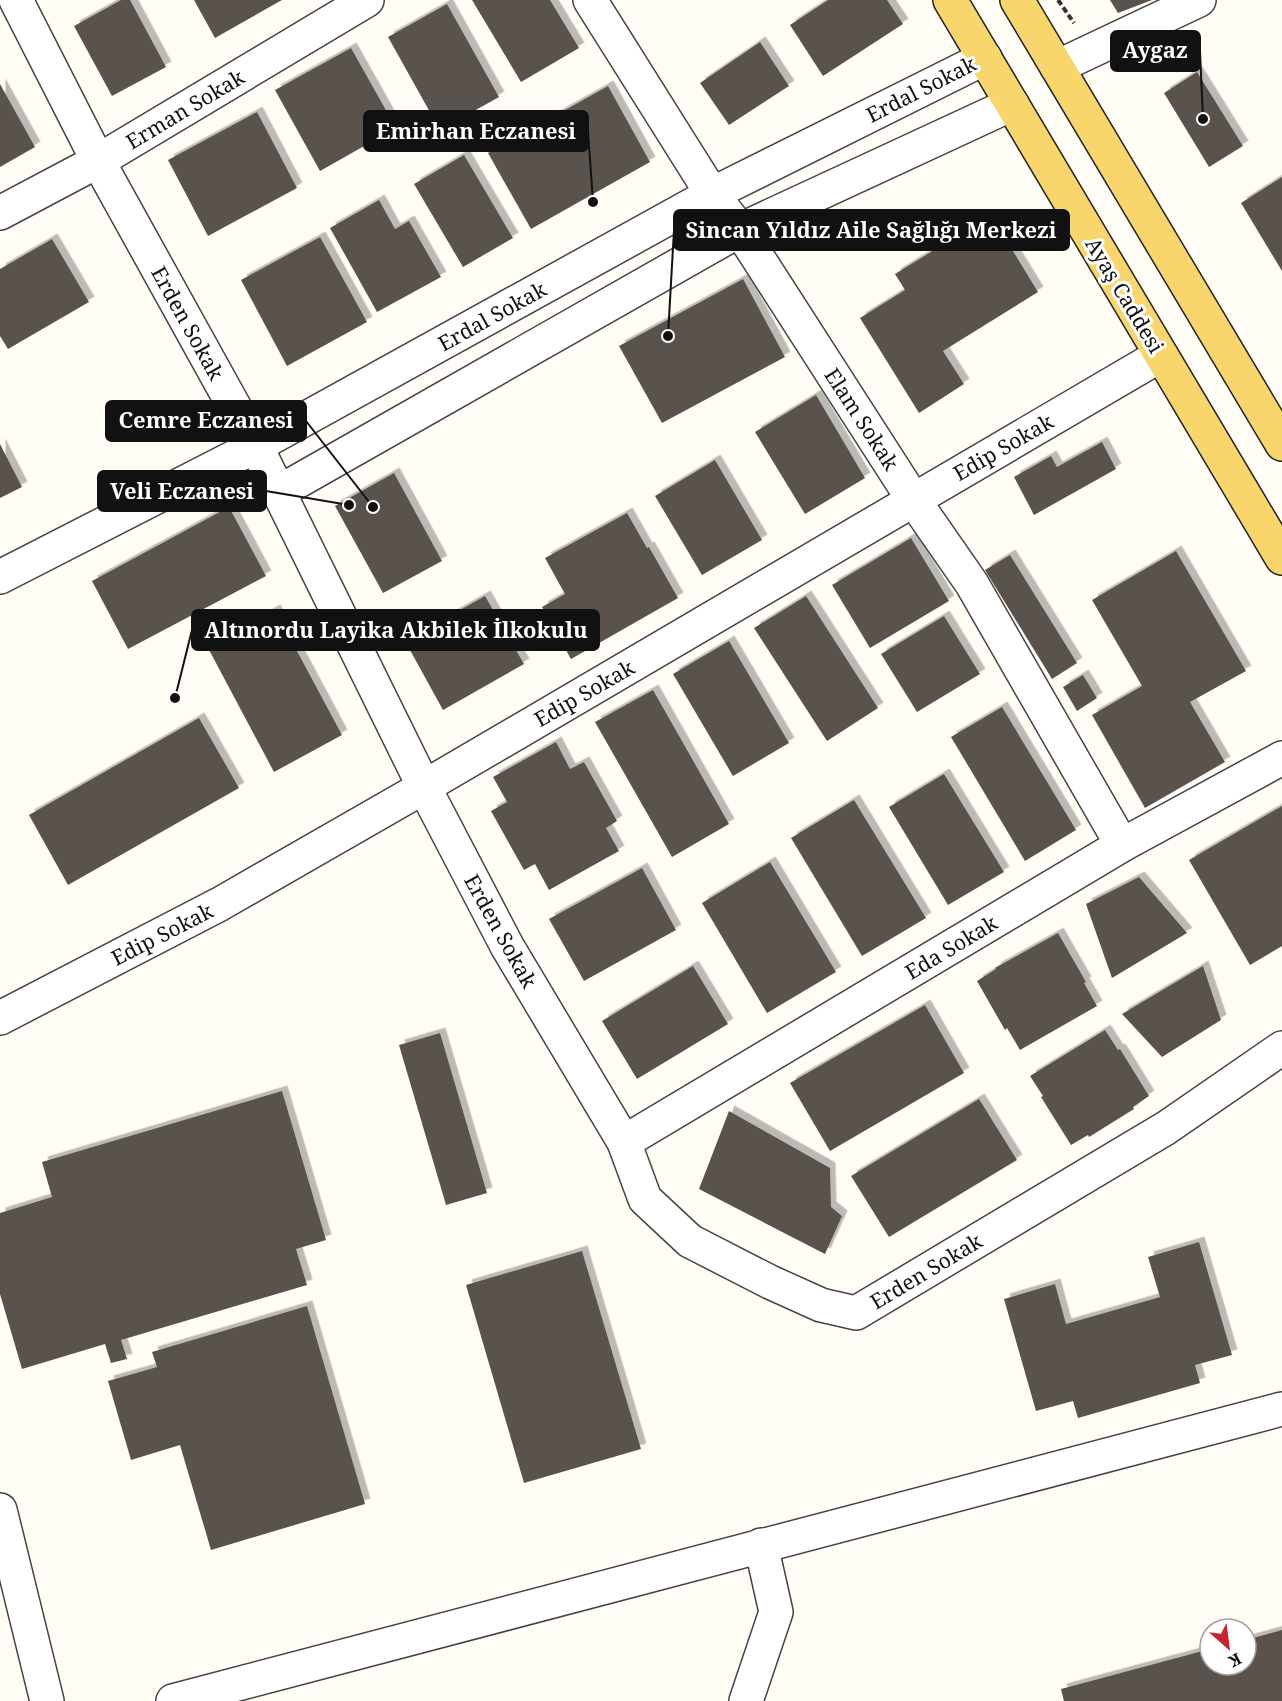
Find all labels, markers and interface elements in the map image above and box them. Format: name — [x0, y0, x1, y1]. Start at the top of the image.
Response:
callout: Aygaz — [1111, 31, 1200, 71]
text: Aygaz — [1122, 34, 1188, 64]
street label: Erdal Sokak — [861, 49, 981, 129]
street label: Erman Sokak — [121, 62, 250, 155]
callout: Emirhan Eczanesi — [364, 111, 588, 151]
text: Emirhan Eczanesi — [376, 115, 576, 145]
callout: Sincan Yıldız Aile Sağlığı Merkezi — [674, 210, 1069, 250]
text: Sincan Yıldız Aile Sağlığı Merkezi — [686, 214, 1057, 244]
street label: Ayaş Caddesi — [1079, 232, 1171, 358]
street label: Erden Sokak — [145, 261, 231, 386]
street label: Erdal Sokak — [433, 274, 552, 357]
street label: Elam Sokak — [818, 362, 906, 476]
callout: Cemre Eczanesi — [106, 401, 306, 441]
text: Cemre Eczanesi — [118, 404, 294, 434]
street label: Edip Sokak — [948, 407, 1059, 487]
callout: Veli Eczanesi — [98, 471, 266, 511]
text: Veli Eczanesi — [110, 475, 254, 505]
callout: Altınordu Layika Akbilek İlkokulu — [192, 610, 599, 650]
text: Altınordu Layika Akbilek İlkokulu — [204, 614, 588, 644]
street label: Edip Sokak — [529, 653, 640, 733]
street label: Erden Sokak — [458, 869, 544, 994]
street label: Edip Sokak — [106, 896, 218, 972]
street label: Eda Sokak — [900, 908, 1003, 986]
street label: Erden Sokak — [865, 1226, 988, 1315]
north arrow — [1198, 1617, 1258, 1677]
text: K — [1224, 1648, 1245, 1673]

